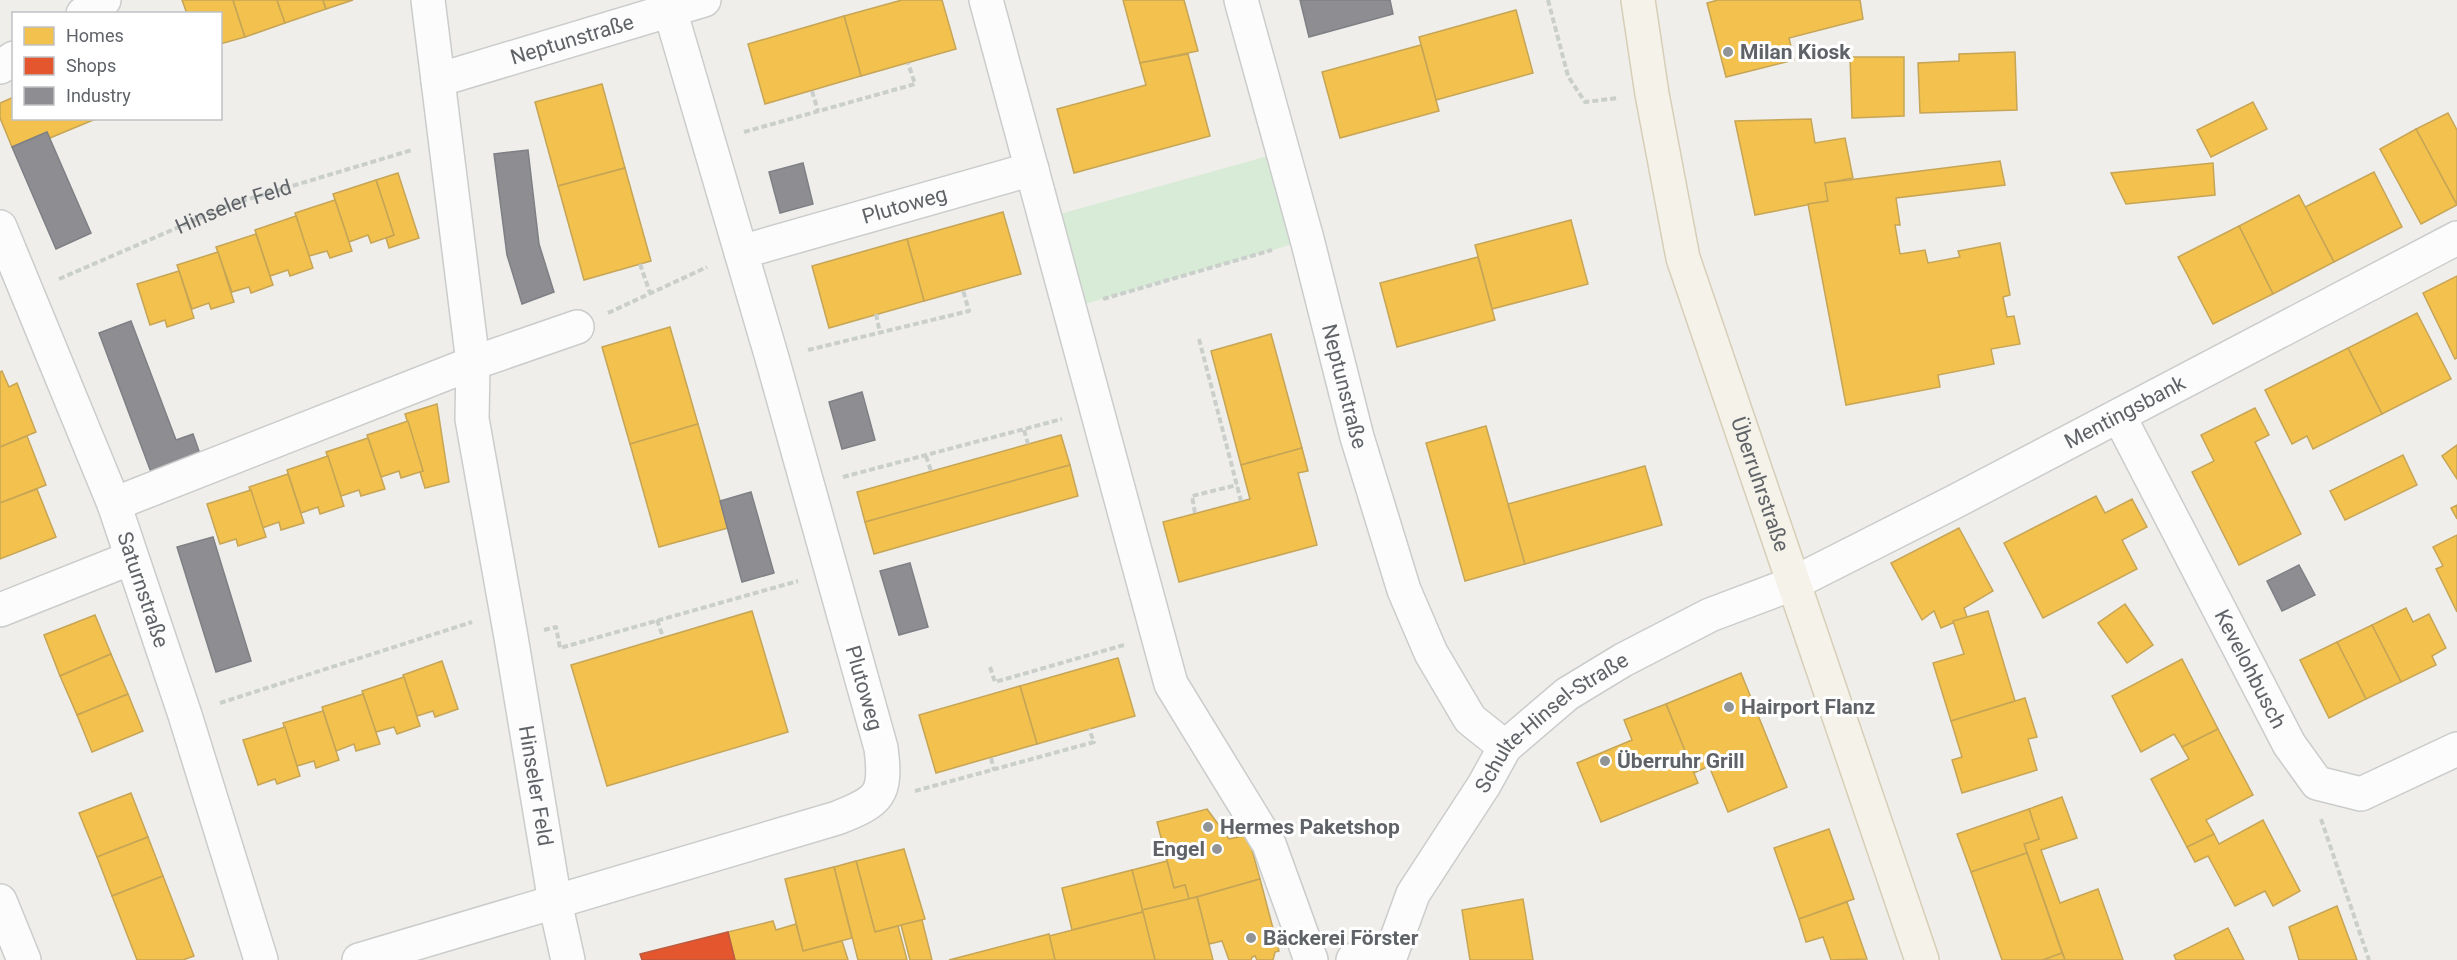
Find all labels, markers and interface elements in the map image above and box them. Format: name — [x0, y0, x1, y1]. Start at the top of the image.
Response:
street label: Neptunstraße — [508, 10, 637, 70]
legend — [12, 12, 222, 120]
text: Homes — [66, 25, 124, 46]
place label: Milan Kiosk — [1740, 40, 1851, 64]
marker: Milan Kiosk — [1721, 45, 1735, 59]
text: Shops — [66, 55, 116, 76]
text: Industry — [66, 85, 131, 106]
street label: Hinseler Feld — [172, 175, 294, 239]
street label: Plutoweg — [859, 182, 950, 229]
street label: Neptunstraße — [1317, 322, 1372, 452]
street label: Mentingsbank — [2061, 371, 2190, 454]
street label: Überruhrstraße — [1726, 414, 1794, 555]
street label: Saturnstraße — [112, 529, 173, 651]
street label: Kevelohbusch — [2209, 606, 2291, 733]
street label: Plutoweg — [840, 643, 888, 733]
street label: Schulte-Hinsel-Straße — [1470, 648, 1633, 797]
place label: Hairport Flanz — [1741, 695, 1875, 719]
marker: Hairport Flanz — [1722, 700, 1736, 714]
street label: Hinseler Feld — [514, 724, 558, 848]
place label: Überruhr Grill — [1617, 749, 1745, 773]
marker: Überruhr Grill — [1598, 754, 1612, 768]
place label: Hermes Paketshop — [1220, 815, 1400, 839]
marker: Hermes Paketshop — [1201, 820, 1215, 834]
place label: Engel — [1153, 837, 1205, 861]
marker: Engel — [1210, 842, 1224, 856]
place label: Bäckerei Förster — [1263, 926, 1419, 950]
marker: Bäckerei Förster — [1244, 931, 1258, 945]

